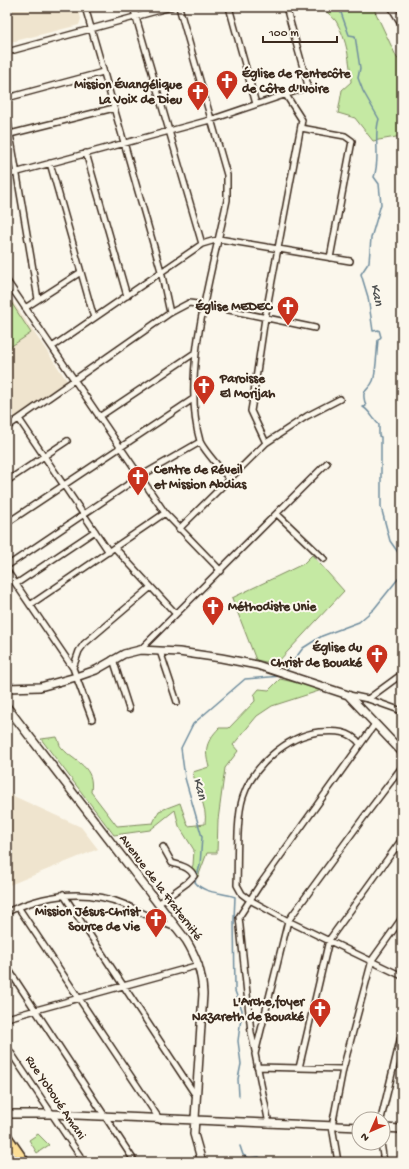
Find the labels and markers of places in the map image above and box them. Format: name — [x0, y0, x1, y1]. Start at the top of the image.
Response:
place label: Église de Pentecôte de Côte d'Ivoire — [242, 66, 352, 97]
church icon: Église de Pentecôte de Côte d'Ivoire — [214, 68, 240, 101]
place label: Mission Évangélique La Voix de Dieu — [74, 77, 183, 108]
church icon: Mission Évangélique La Voix de Dieu — [185, 79, 211, 112]
church icon: Église MEDEC — [275, 294, 301, 327]
place label: Église MEDEC — [196, 299, 274, 315]
place label: Paroisse El Morijah — [219, 372, 275, 402]
church icon: Paroisse El Morijah — [191, 373, 217, 406]
place label: Centre de Réveil et Mission Abdias — [153, 463, 248, 493]
church icon: Centre de Réveil et Mission Abdias — [125, 464, 151, 497]
church icon: Méthodiste Unie — [200, 594, 226, 627]
place label: Méthodiste Unie — [228, 600, 318, 615]
place label: Église du Christ de Bouaké — [270, 640, 363, 671]
church icon: Église du Christ de Bouaké — [364, 642, 390, 675]
place label: Mission Jésus-Christ Source de Vie — [35, 905, 142, 935]
church icon: Mission Jésus-Christ Source de Vie — [143, 906, 169, 939]
place label: L'Arche,foyer Nazareth de Bouaké — [192, 994, 305, 1025]
church icon: L'Arche,foyer Nazareth de Bouaké — [307, 996, 333, 1029]

